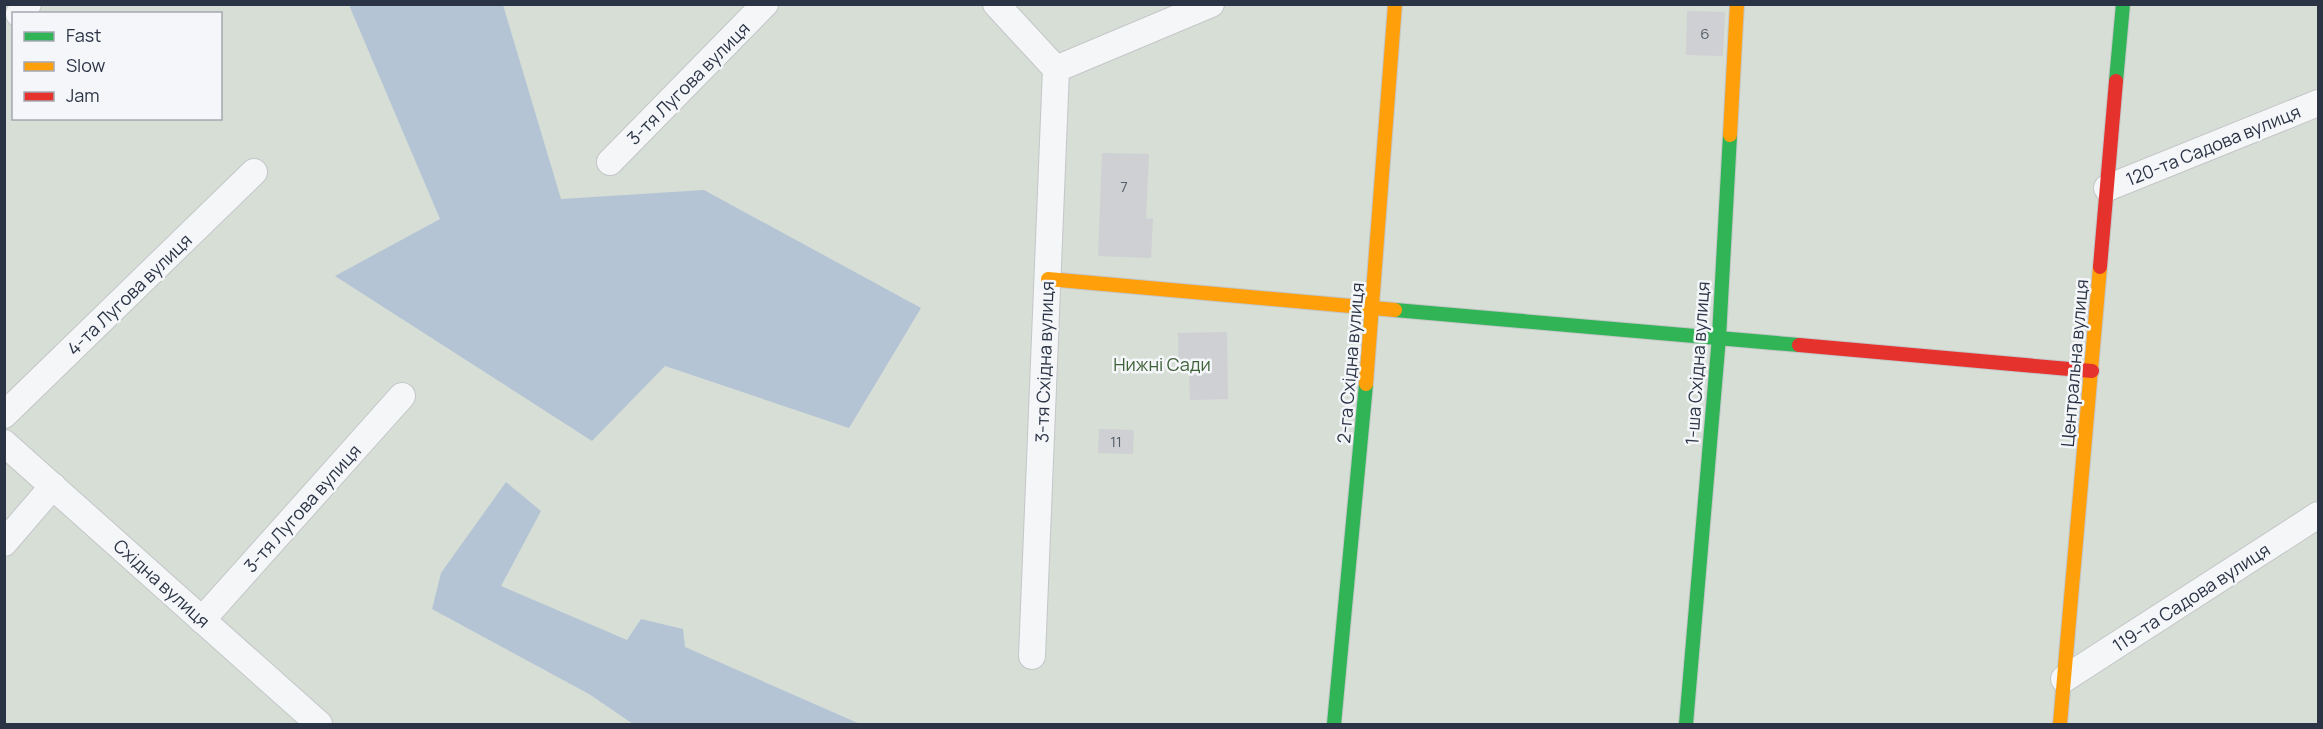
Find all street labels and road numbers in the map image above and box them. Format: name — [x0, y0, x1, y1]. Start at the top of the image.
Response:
street label: 3-тя Лугова вулиця — [621, 16, 755, 150]
street label: 120-та Садова вулиця — [2122, 99, 2304, 191]
street label: 4-та Лугова вулиця — [61, 228, 197, 360]
street label: Центральна вулиця — [2055, 278, 2093, 448]
street label: 1-ша Східна вулиця — [1679, 280, 1715, 446]
street label: 3-тя Східна вулиця — [1029, 281, 1059, 443]
street label: 2-га Східна вулиця — [1331, 282, 1369, 444]
street label: 3-тя Лугова вулиця — [238, 439, 366, 577]
street label: Східна вулиця — [109, 533, 215, 633]
street label: 119-та Садова вулиця — [2108, 537, 2274, 657]

